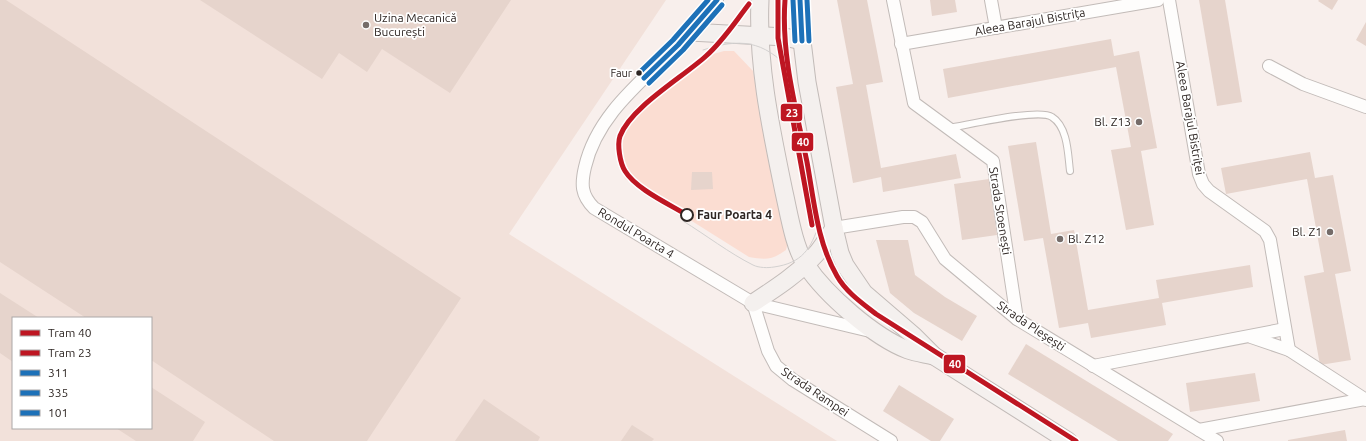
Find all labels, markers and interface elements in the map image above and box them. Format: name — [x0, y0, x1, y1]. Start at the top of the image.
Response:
street label: Aleea Barajul Bistrița — [974, 5, 1086, 38]
place label: Uzina Mecanică București — [374, 11, 457, 38]
marker: Uzina Mecanică București — [361, 20, 371, 30]
street label: Aleea Barajul Bistriței — [1174, 60, 1207, 176]
place label: Faur — [611, 67, 633, 79]
marker: Faur — [634, 68, 644, 78]
line badge: 23 — [780, 103, 803, 122]
text: 23 — [786, 107, 798, 119]
place label: Bl. Z13 — [1094, 115, 1131, 128]
marker: Bl. Z13 — [1134, 117, 1144, 127]
line badge: 40 — [791, 132, 814, 152]
text: 40 — [797, 136, 809, 148]
street label: Strada Stoenești — [987, 166, 1014, 256]
street label: Rondul Poarta 4 — [596, 205, 677, 260]
marker: Faur Poarta 4 — [680, 208, 694, 222]
place label: Faur Poarta 4 — [697, 208, 772, 221]
place label: Bl. Z1 — [1292, 225, 1322, 238]
marker: Bl. Z1 — [1325, 227, 1335, 237]
place label: Bl. Z12 — [1068, 232, 1105, 245]
marker: Bl. Z12 — [1055, 234, 1065, 244]
street label: Strada Pleșești — [995, 298, 1068, 353]
legend — [12, 317, 152, 429]
text: Tram 40 — [48, 326, 92, 339]
text: Tram 23 — [48, 346, 92, 359]
line badge: 40 — [943, 354, 966, 374]
text: 40 — [949, 358, 961, 370]
street label: Strada Rampei — [779, 364, 851, 419]
text: 311 — [48, 366, 68, 379]
text: 335 — [48, 386, 68, 399]
text: 101 — [48, 406, 68, 419]

